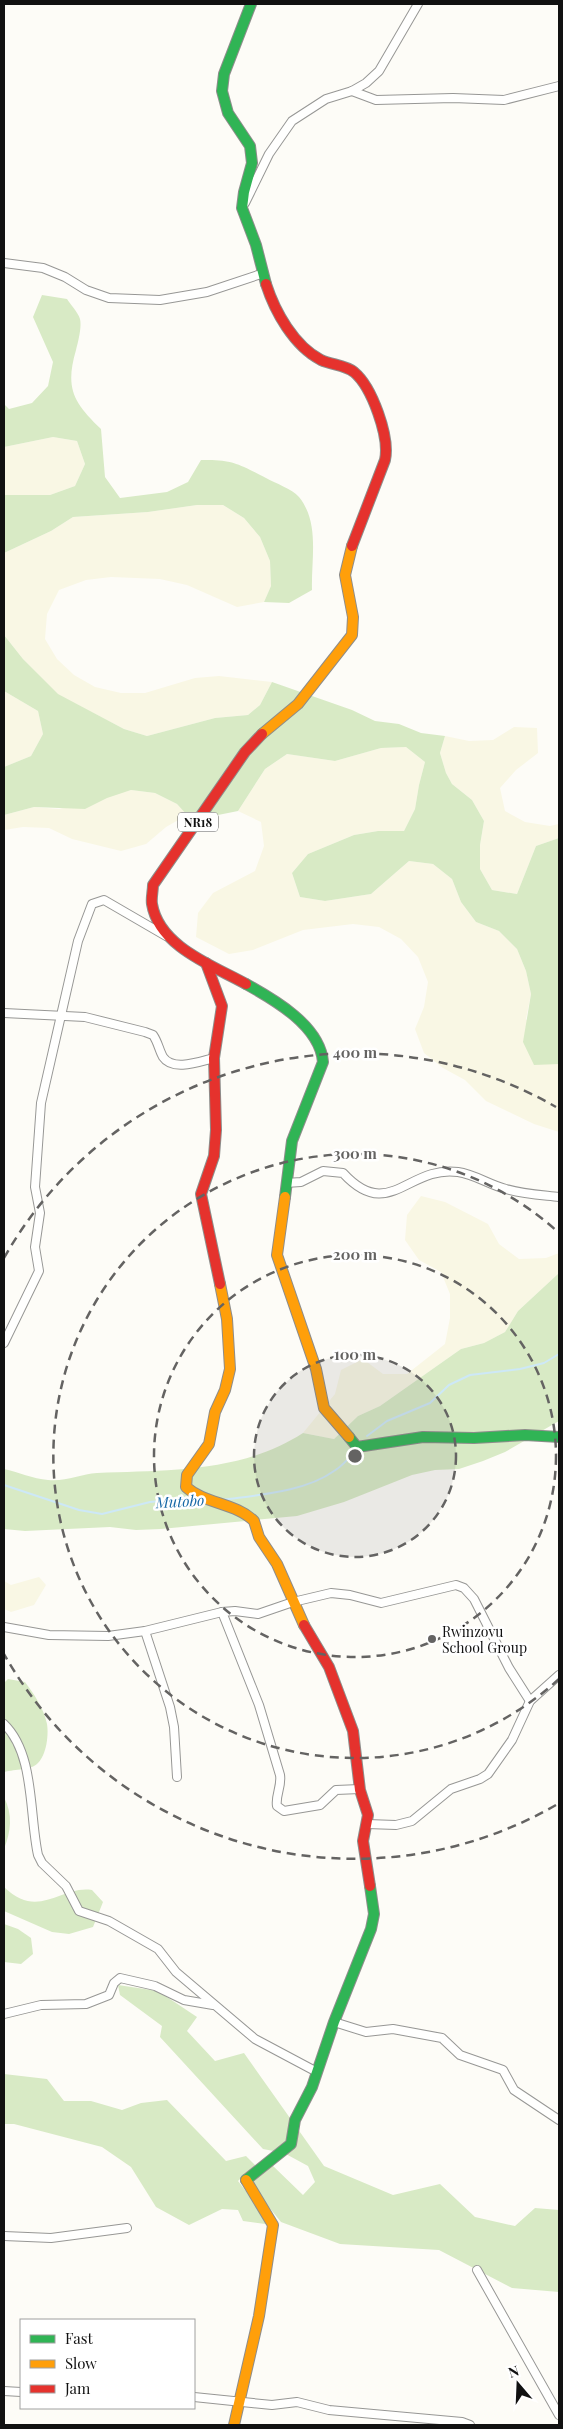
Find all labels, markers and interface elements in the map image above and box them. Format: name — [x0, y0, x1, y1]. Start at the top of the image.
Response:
road number: NR18 — [178, 812, 218, 832]
text: 400 m — [333, 1042, 378, 1062]
text: 300 m — [333, 1143, 377, 1163]
text: 200 m — [333, 1244, 378, 1264]
text: 100 m — [334, 1344, 377, 1364]
centre of rings — [346, 1447, 364, 1465]
water label: Mutobo — [154, 1490, 205, 1512]
place label: Rwinzovu School Group — [442, 1622, 527, 1657]
marker: Rwinzovu School Group — [426, 1633, 438, 1645]
legend — [20, 2319, 195, 2409]
text: Fast — [65, 2328, 94, 2348]
text: Slow — [65, 2353, 97, 2373]
north arrow — [493, 2359, 543, 2409]
text: N — [506, 2361, 521, 2382]
text: Jam — [64, 2378, 91, 2398]

